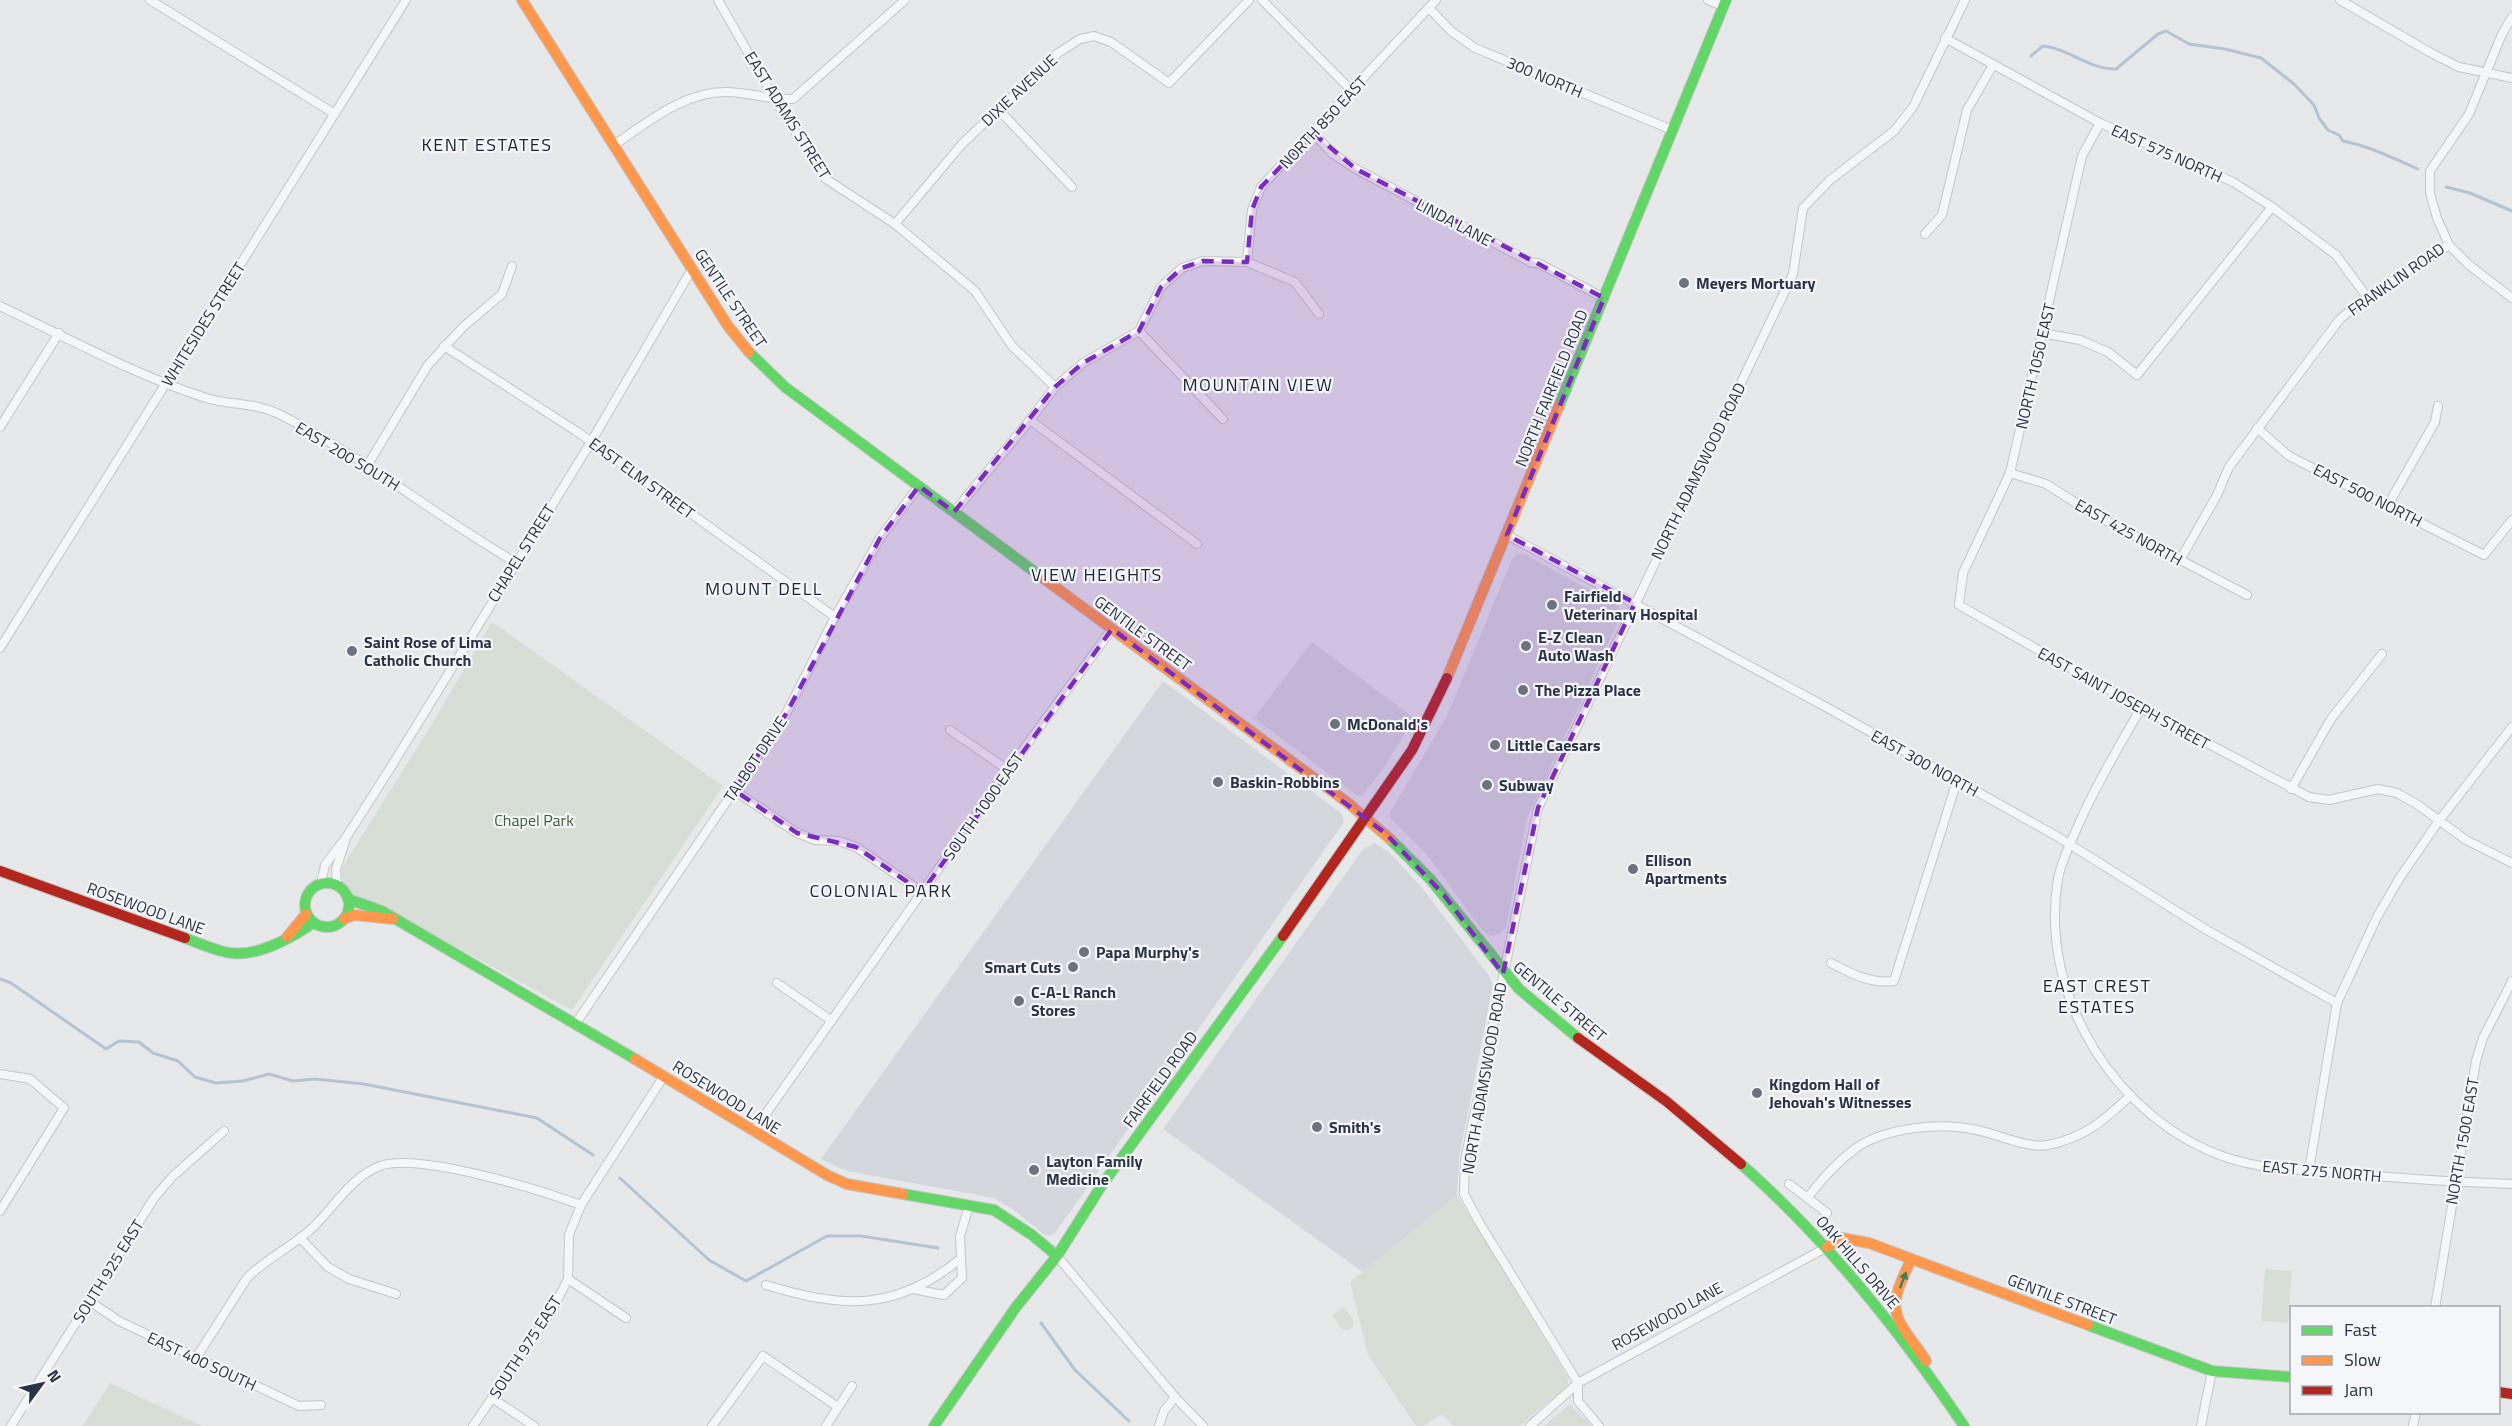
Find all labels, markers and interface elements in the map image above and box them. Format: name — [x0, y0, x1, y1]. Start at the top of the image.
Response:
street label: EAST ADAMS STREET — [739, 46, 837, 184]
street label: DIXIE AVENUE — [975, 48, 1063, 132]
street label: 300 NORTH — [1503, 50, 1587, 104]
street label: NORTH 850 EAST — [1273, 70, 1373, 174]
street label: EAST 575 NORTH — [2107, 118, 2227, 188]
district label: KENT ESTATES — [421, 131, 553, 158]
street label: LINDA LANE — [1412, 192, 1496, 252]
street label: FRANKLIN ROAD — [2343, 237, 2449, 321]
street label: GENTILE STREET — [689, 244, 773, 353]
street label: WHITESIDES STREET — [155, 256, 251, 391]
place label: Meyers Mortuary — [1696, 271, 1816, 295]
marker: Meyers Mortuary — [1677, 276, 1691, 290]
street label: NORTH 1050 EAST — [2009, 300, 2061, 431]
street label: NORTH FAIRFIELD ROAD — [1508, 306, 1594, 470]
district label: MOUNTAIN VIEW — [1183, 371, 1333, 398]
street label: NORTH ADAMSWOOD ROAD — [1645, 378, 1751, 564]
street label: EAST 200 SOUTH — [291, 415, 405, 497]
street label: EAST ELM STREET — [584, 431, 700, 525]
street label: EAST 500 NORTH — [2309, 457, 2427, 533]
street label: EAST 425 NORTH — [2071, 493, 2187, 571]
street label: CHAPEL STREET — [481, 499, 561, 607]
district label: VIEW HEIGHTS — [1031, 561, 1163, 588]
district label: MOUNT DELL — [705, 575, 823, 602]
place label: Fairfield Veterinary Hospital — [1564, 584, 1698, 626]
street label: GENTILE STREET — [1089, 590, 1197, 677]
marker: Fairfield Veterinary Hospital — [1545, 598, 1559, 612]
place label: E-Z Clean Auto Wash — [1538, 625, 1614, 667]
place label: Saint Rose of Lima Catholic Church — [364, 630, 492, 672]
marker: E-Z Clean Auto Wash — [1519, 639, 1533, 653]
street label: EAST SAINT JOSEPH STREET — [2034, 641, 2215, 756]
marker: Saint Rose of Lima Catholic Church — [345, 644, 359, 658]
place label: The Pizza Place — [1535, 678, 1641, 702]
marker: The Pizza Place — [1516, 683, 1530, 697]
street label: TALBOT DRIVE — [717, 711, 793, 807]
place label: McDonald's — [1347, 712, 1428, 736]
marker: McDonald's — [1328, 717, 1342, 731]
street label: EAST 300 NORTH — [1867, 724, 1983, 802]
place label: Little Caesars — [1507, 733, 1601, 757]
marker: Little Caesars — [1488, 738, 1502, 752]
street label: SOUTH 1000 EAST — [937, 747, 1030, 865]
place label: Baskin-Robbins — [1230, 770, 1339, 794]
place label: Subway — [1499, 773, 1554, 797]
marker: Baskin-Robbins — [1211, 775, 1225, 789]
marker: Subway — [1480, 778, 1494, 792]
park label: Chapel Park — [494, 808, 574, 832]
place label: Ellison Apartments — [1645, 848, 1727, 890]
marker: Ellison Apartments — [1626, 862, 1640, 876]
street label: ROSEWOOD LANE — [84, 876, 208, 941]
district label: COLONIAL PARK — [809, 877, 953, 904]
place label: Papa Murphy's — [1096, 940, 1199, 964]
marker: Papa Murphy's — [1077, 945, 1091, 959]
place label: Smart Cuts — [985, 955, 1061, 979]
street label: GENTILE STREET — [1508, 955, 1612, 1048]
marker: Smart Cuts — [1066, 960, 1080, 974]
district label: EAST CREST ESTATES — [2043, 972, 2151, 1020]
place label: C-A-L Ranch Stores — [1031, 980, 1116, 1022]
street label: NORTH ADAMSWOOD ROAD — [1455, 980, 1513, 1176]
marker: C-A-L Ranch Stores — [1012, 994, 1026, 1008]
street label: FAIRFIELD ROAD — [1117, 1026, 1203, 1132]
street label: ROSEWOOD LANE — [668, 1054, 786, 1140]
place label: Kingdom Hall of Jehovah's Witnesses — [1769, 1072, 1911, 1114]
street label: NORTH 1500 EAST — [2439, 1075, 2485, 1206]
marker: Kingdom Hall of Jehovah's Witnesses — [1750, 1086, 1764, 1100]
place label: Smith's — [1329, 1115, 1381, 1139]
marker: Smith's — [1310, 1120, 1324, 1134]
place label: Layton Family Medicine — [1046, 1149, 1143, 1191]
street label: EAST 275 NORTH — [2261, 1154, 2383, 1188]
marker: Layton Family Medicine — [1027, 1163, 1041, 1177]
street label: OAK HILLS DRIVE — [1811, 1210, 1906, 1314]
street label: SOUTH 925 EAST — [67, 1214, 150, 1327]
street label: GENTILE STREET — [2004, 1267, 2121, 1331]
one-way arrow — [1899, 1271, 1908, 1289]
street label: ROSEWOOD LANE — [1607, 1275, 1727, 1357]
street label: SOUTH 975 EAST — [483, 1290, 568, 1403]
legend — [2290, 1306, 2500, 1414]
text: Fast — [2344, 1316, 2377, 1343]
street label: EAST 400 SOUTH — [143, 1325, 261, 1397]
text: Slow — [2344, 1346, 2381, 1373]
north arrow — [12, 1354, 72, 1414]
text: N — [41, 1365, 68, 1387]
text: Jam — [2344, 1376, 2373, 1403]

